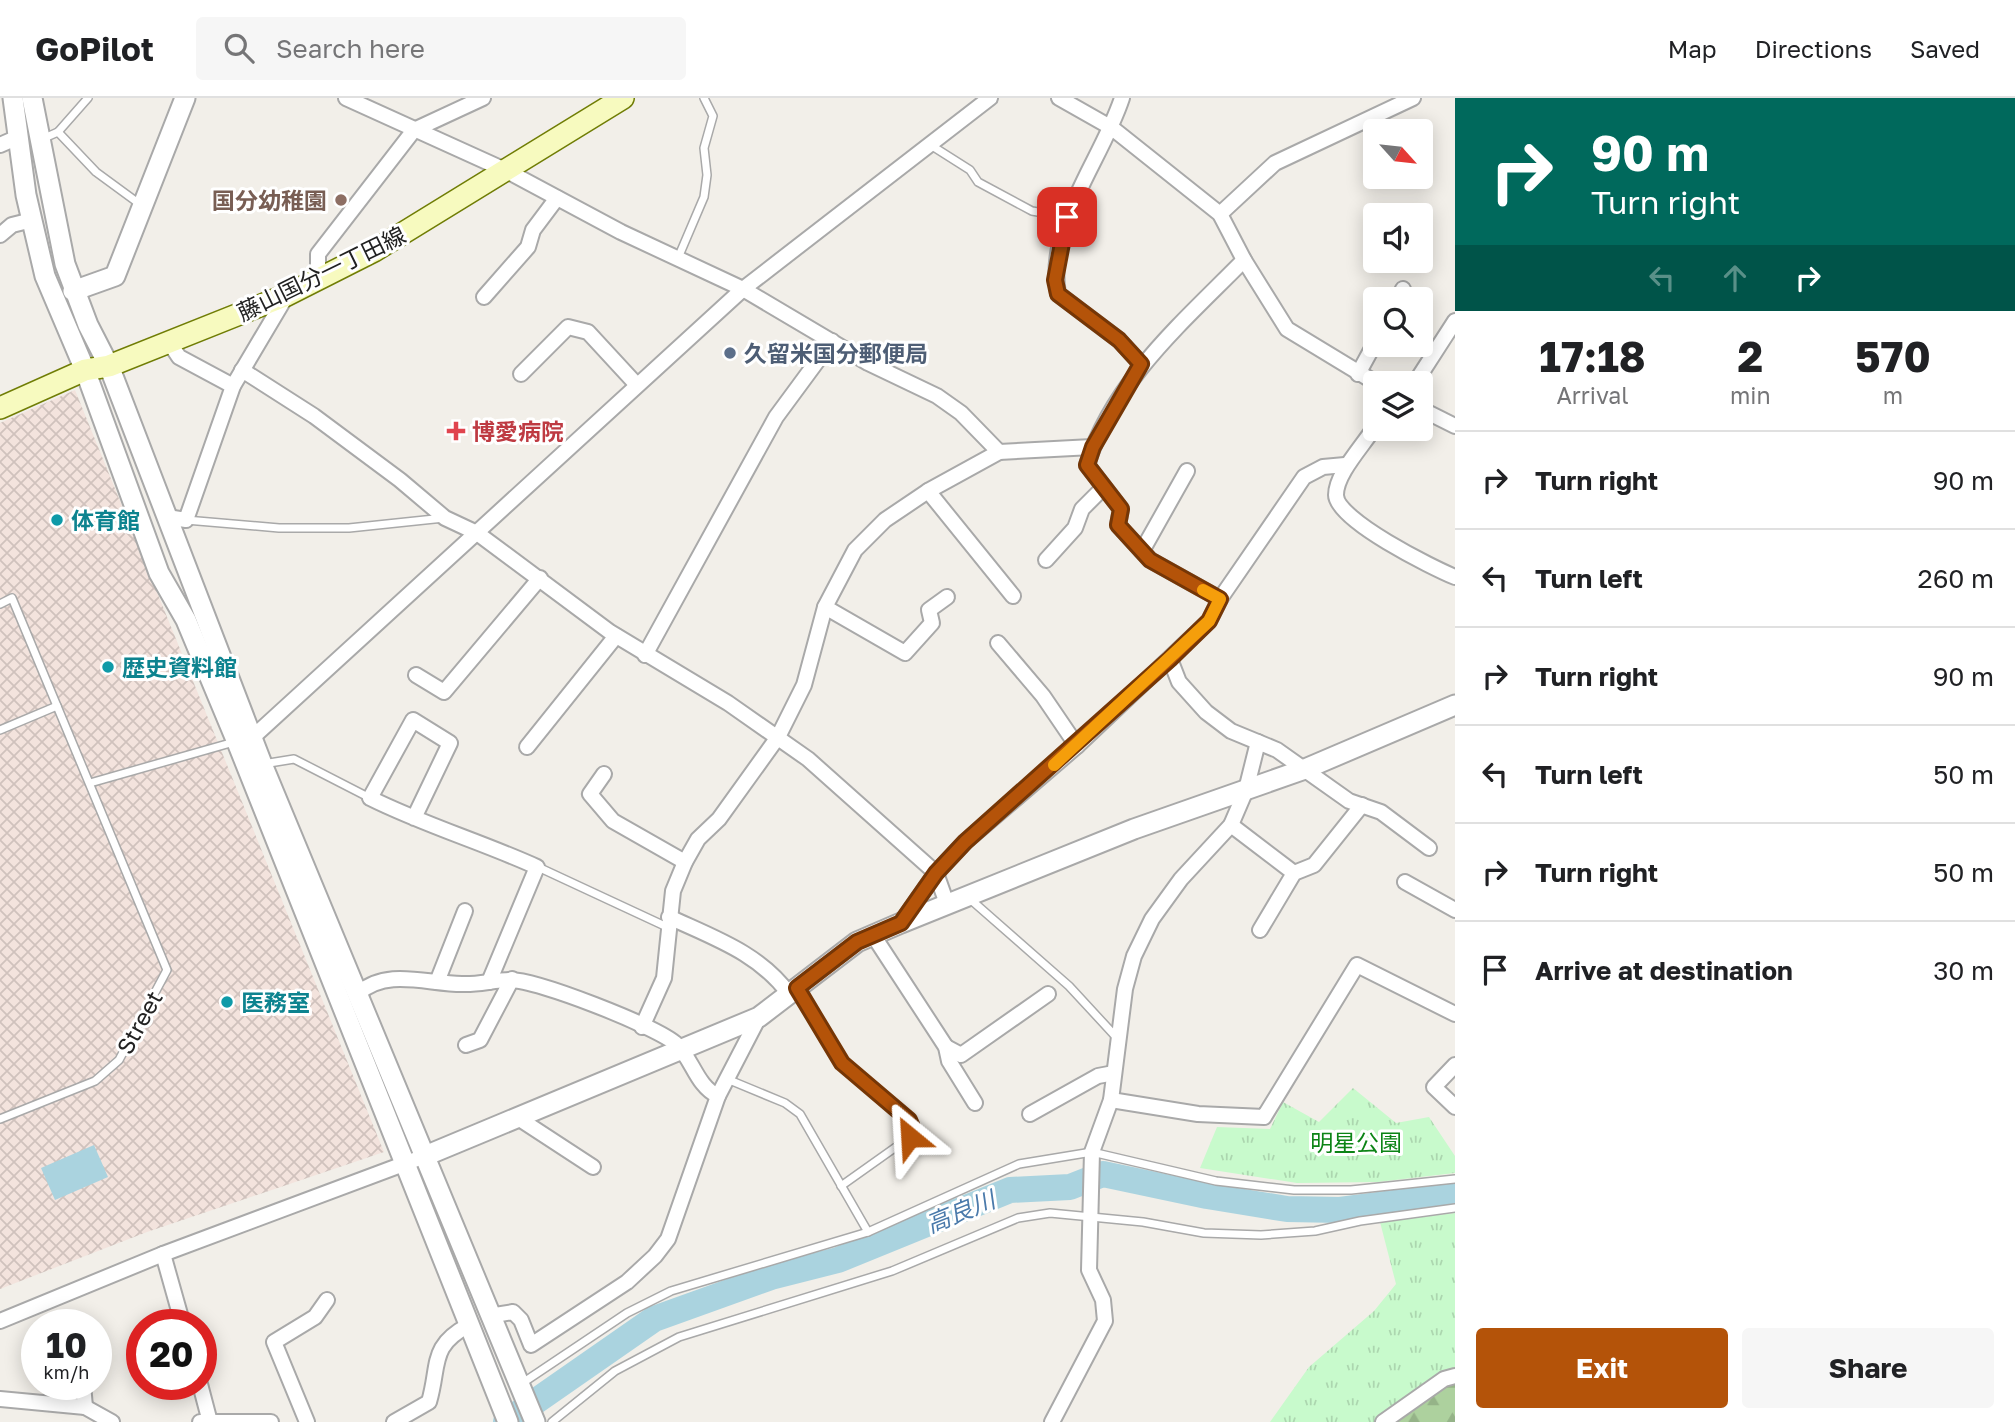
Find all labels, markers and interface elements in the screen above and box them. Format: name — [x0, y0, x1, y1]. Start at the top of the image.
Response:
search box — [196, 17, 686, 80]
text: GoPilot — [35, 29, 154, 68]
icon: search — [220, 29, 258, 67]
text: Search here — [276, 33, 425, 64]
text: Map — [1668, 34, 1717, 63]
text: Directions — [1755, 34, 1872, 63]
text: Saved — [1910, 34, 1980, 63]
north arrow — [1363, 119, 1433, 189]
map controls — [1363, 119, 1433, 441]
text: 90 m — [1591, 123, 1709, 182]
icon: right — [1476, 126, 1567, 217]
text: Turn right — [1591, 183, 1740, 221]
place label: 国分幼稚園 — [212, 186, 327, 214]
pin — [1037, 187, 1097, 247]
marker: 国分幼稚園 — [333, 192, 349, 208]
icon: arrive — [1048, 198, 1086, 236]
button: sound — [1363, 203, 1433, 273]
street label: 藤山国分一丁田線 — [232, 220, 410, 326]
icon: left — [1643, 259, 1681, 297]
icon: ahead — [1716, 259, 1754, 297]
icon: right — [1789, 259, 1827, 297]
button: search — [1363, 287, 1433, 357]
text: 17:18 — [1539, 331, 1646, 381]
text: 2 — [1738, 331, 1763, 381]
text: 570 — [1855, 331, 1931, 381]
place label: 久留米国分郵便局 — [744, 339, 928, 367]
marker: 久留米国分郵便局 — [722, 345, 738, 361]
button: layers — [1363, 371, 1433, 441]
text: Arrival — [1556, 381, 1629, 409]
text: min — [1730, 381, 1771, 409]
text: m — [1883, 381, 1903, 409]
place label: 博愛病院 — [472, 417, 564, 445]
marker: 博愛病院 — [446, 421, 466, 441]
icon: right — [1476, 461, 1514, 499]
text: Turn right — [1535, 465, 1658, 496]
text: 90 m — [1933, 465, 1994, 496]
place label: 体育館 — [71, 506, 140, 534]
marker: 体育館 — [49, 512, 65, 528]
icon: left — [1476, 559, 1514, 597]
text: Turn left — [1535, 563, 1643, 594]
text: 260 m — [1918, 563, 1994, 594]
place label: 歴史資料館 — [122, 653, 237, 681]
icon: right — [1476, 657, 1514, 695]
marker: 歴史資料館 — [100, 659, 116, 675]
text: Turn right — [1535, 661, 1658, 692]
text: 90 m — [1933, 661, 1994, 692]
icon: left — [1476, 755, 1514, 793]
text: Turn left — [1535, 759, 1643, 790]
text: 50 m — [1933, 759, 1994, 790]
icon: right — [1476, 853, 1514, 891]
text: Turn right — [1535, 857, 1658, 888]
text: 50 m — [1933, 857, 1994, 888]
icon: arrive — [1476, 951, 1514, 989]
text: Arrive at destination — [1535, 955, 1793, 986]
text: 30 m — [1933, 955, 1994, 986]
street label: Street — [110, 985, 168, 1059]
place label: 医務室 — [241, 988, 310, 1016]
marker: 医務室 — [219, 994, 235, 1010]
position arrow — [873, 1100, 947, 1174]
park label: 明星公園 — [1310, 1128, 1402, 1156]
water label: 高良川 — [921, 1183, 1002, 1238]
speed limit sign: 20 — [126, 1309, 217, 1400]
text: 10 — [46, 1324, 87, 1366]
button: Exit — [1476, 1328, 1728, 1408]
button: Share — [1742, 1328, 1994, 1408]
text: km/h — [44, 1361, 89, 1383]

